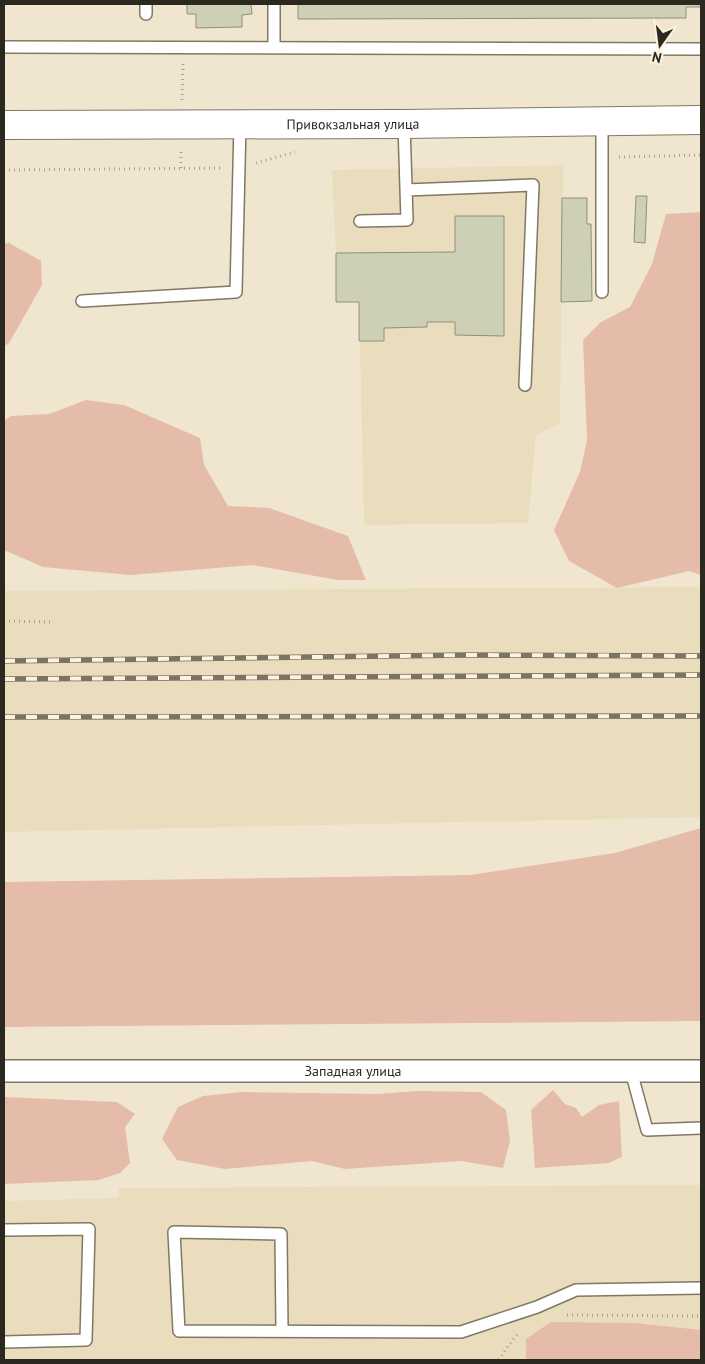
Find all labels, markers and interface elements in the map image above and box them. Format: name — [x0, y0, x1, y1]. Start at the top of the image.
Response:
north arrow — [635, 20, 685, 70]
text: N — [650, 48, 663, 67]
street label: Привокзальная улица — [286, 115, 420, 133]
street label: Западная улица — [304, 1062, 402, 1080]

